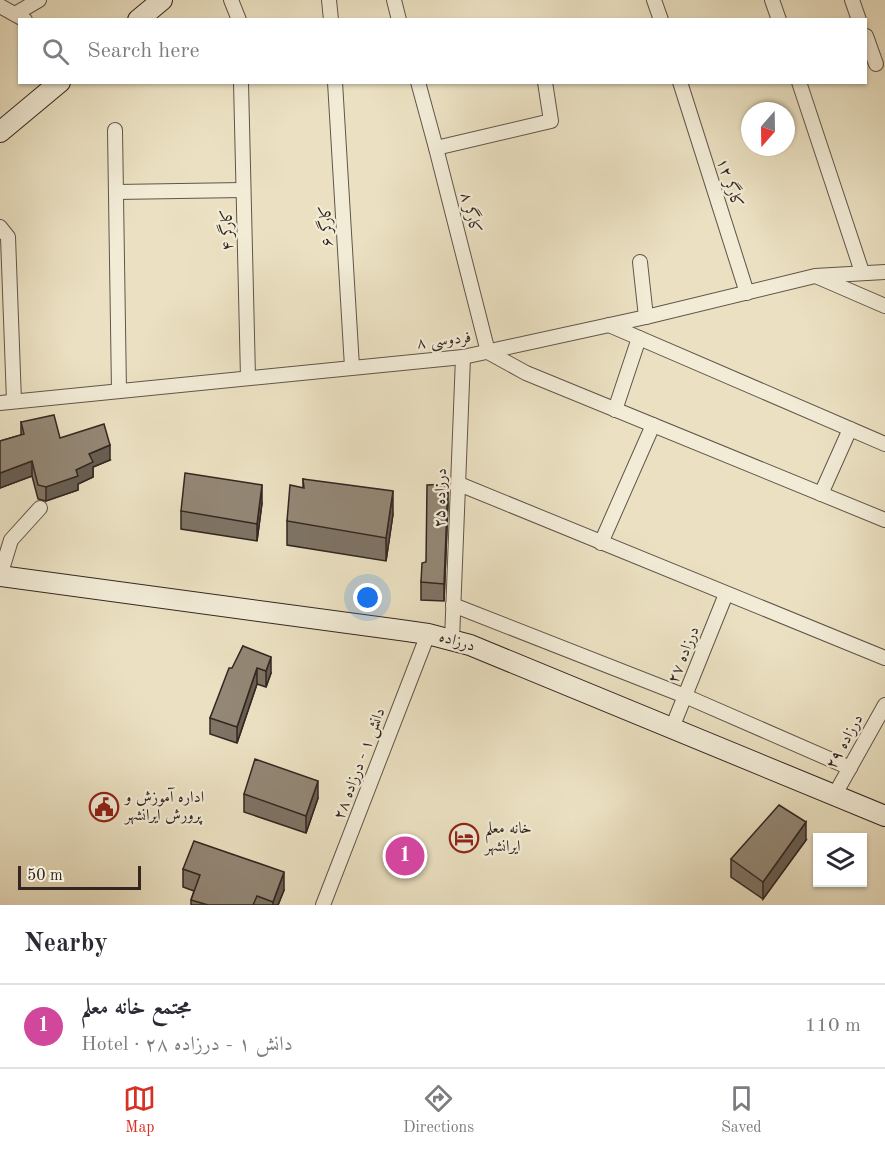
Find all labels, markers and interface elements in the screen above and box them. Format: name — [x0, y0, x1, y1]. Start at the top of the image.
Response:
search box — [18, 18, 867, 84]
icon: search — [39, 35, 72, 68]
text: Search here — [87, 40, 200, 62]
north arrow — [741, 102, 795, 156]
street label: کارگر ۱۲ — [713, 155, 748, 210]
street label: کارگر ۸ — [456, 190, 487, 235]
street label: کارگر ۶ — [314, 205, 337, 247]
street label: کارگر ۴ — [216, 209, 237, 251]
street label: فردوسی ۸ — [416, 330, 472, 354]
street label: درزاده ۲۵ — [432, 468, 450, 528]
your location — [353, 583, 382, 612]
street label: درزاده ۲۷ — [665, 624, 703, 686]
street label: درزاده — [437, 629, 477, 655]
street label: دانش ۱ - درزاده ۲۸ — [331, 706, 390, 822]
street label: درزاده ۲۹ — [824, 712, 866, 772]
place label: اداره آموزش و پرورش ایرانشهر — [123, 787, 204, 825]
public building icon: اداره آموزش و پرورش ایرانشهر — [88, 791, 120, 823]
place label: خانه معلم ایرانشهر — [483, 820, 532, 856]
hotel icon: خانه معلم ایرانشهر — [448, 822, 480, 854]
map controls — [813, 833, 867, 887]
button: layers — [813, 833, 867, 887]
pin: 1 — [386, 834, 424, 878]
scale bar — [18, 863, 141, 890]
text: 50 m — [27, 868, 63, 884]
text: Nearby — [24, 931, 108, 957]
text: مجتمع خانه معلم — [81, 997, 191, 1019]
text: 1 — [38, 1016, 49, 1036]
text: 110 m — [805, 1016, 861, 1036]
text: Hotel · دانش ۱ - درزاده ۲۸ — [81, 1035, 293, 1055]
tab: Map — [123, 1082, 156, 1138]
tab: Directions — [403, 1082, 474, 1138]
tab: Saved — [721, 1082, 762, 1138]

